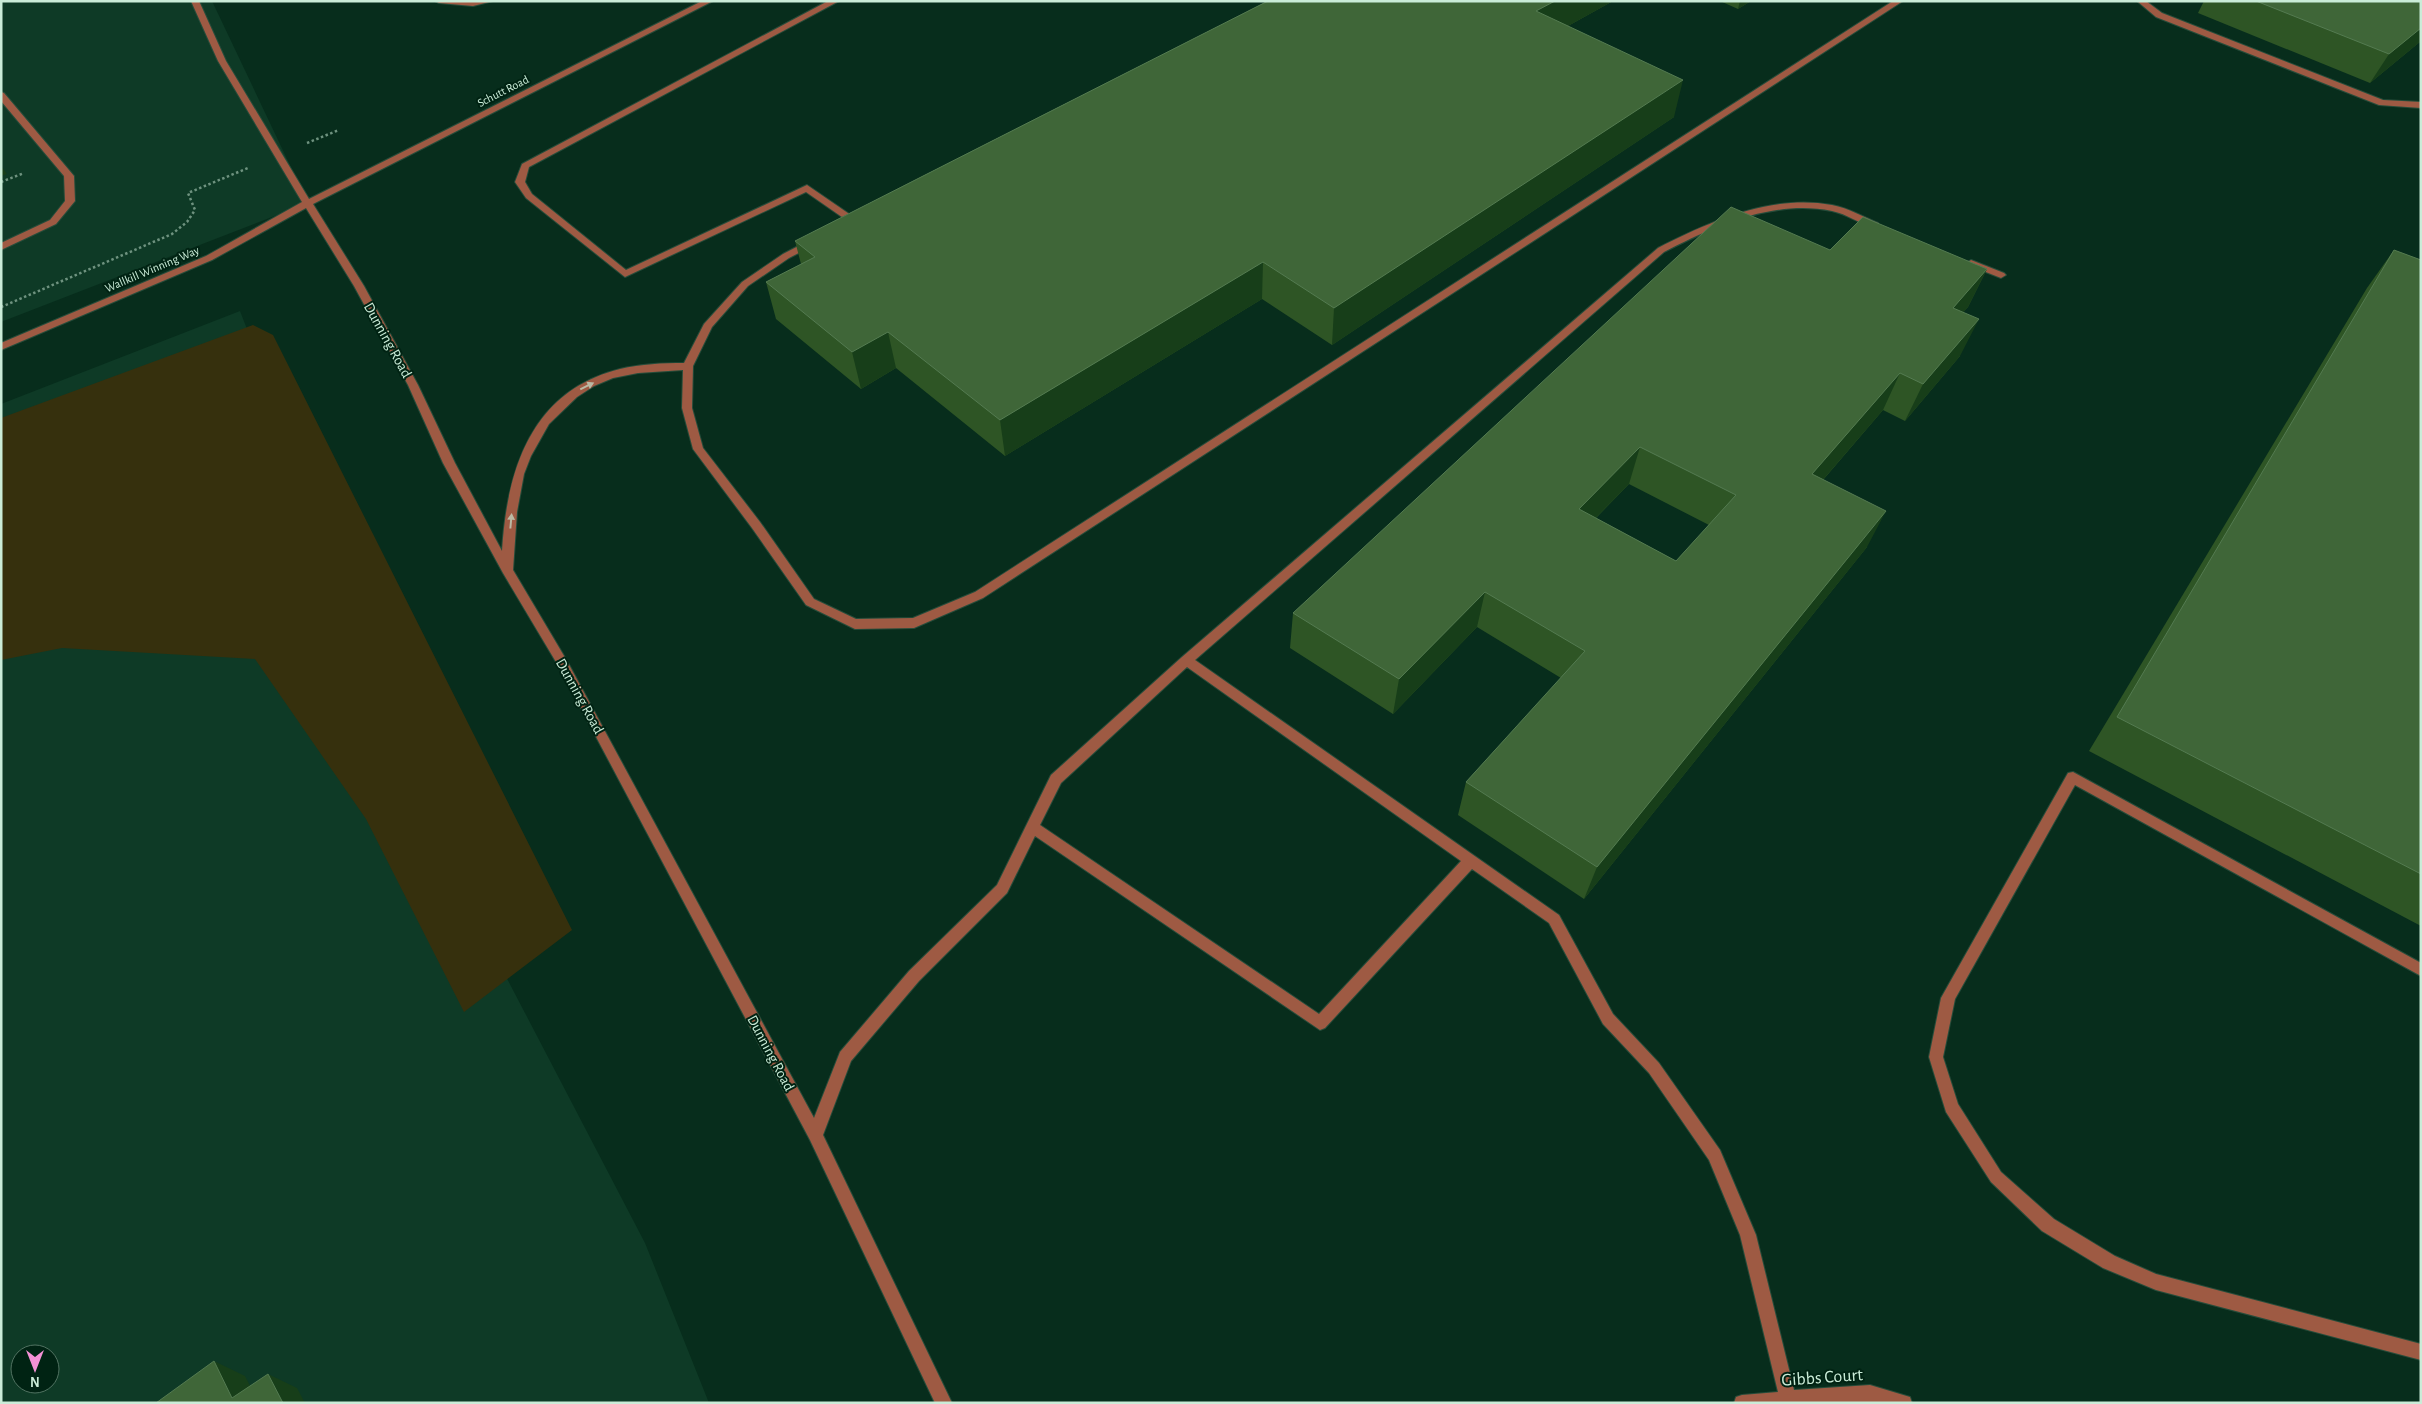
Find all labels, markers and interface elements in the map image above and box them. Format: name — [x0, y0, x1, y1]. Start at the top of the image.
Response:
street label: Schutt Road — [475, 73, 531, 109]
street label: Wallkill Winning Way — [103, 244, 201, 295]
street label: Dunning Road — [361, 300, 414, 381]
one-way arrow — [579, 382, 594, 391]
one-way arrow — [508, 513, 516, 529]
street label: Dunning Road — [553, 656, 606, 737]
street label: Dunning Road — [744, 1013, 797, 1094]
north arrow — [10, 1344, 60, 1394]
street label: Gibbs Court — [1781, 1366, 1864, 1390]
text: N — [30, 1374, 40, 1388]

